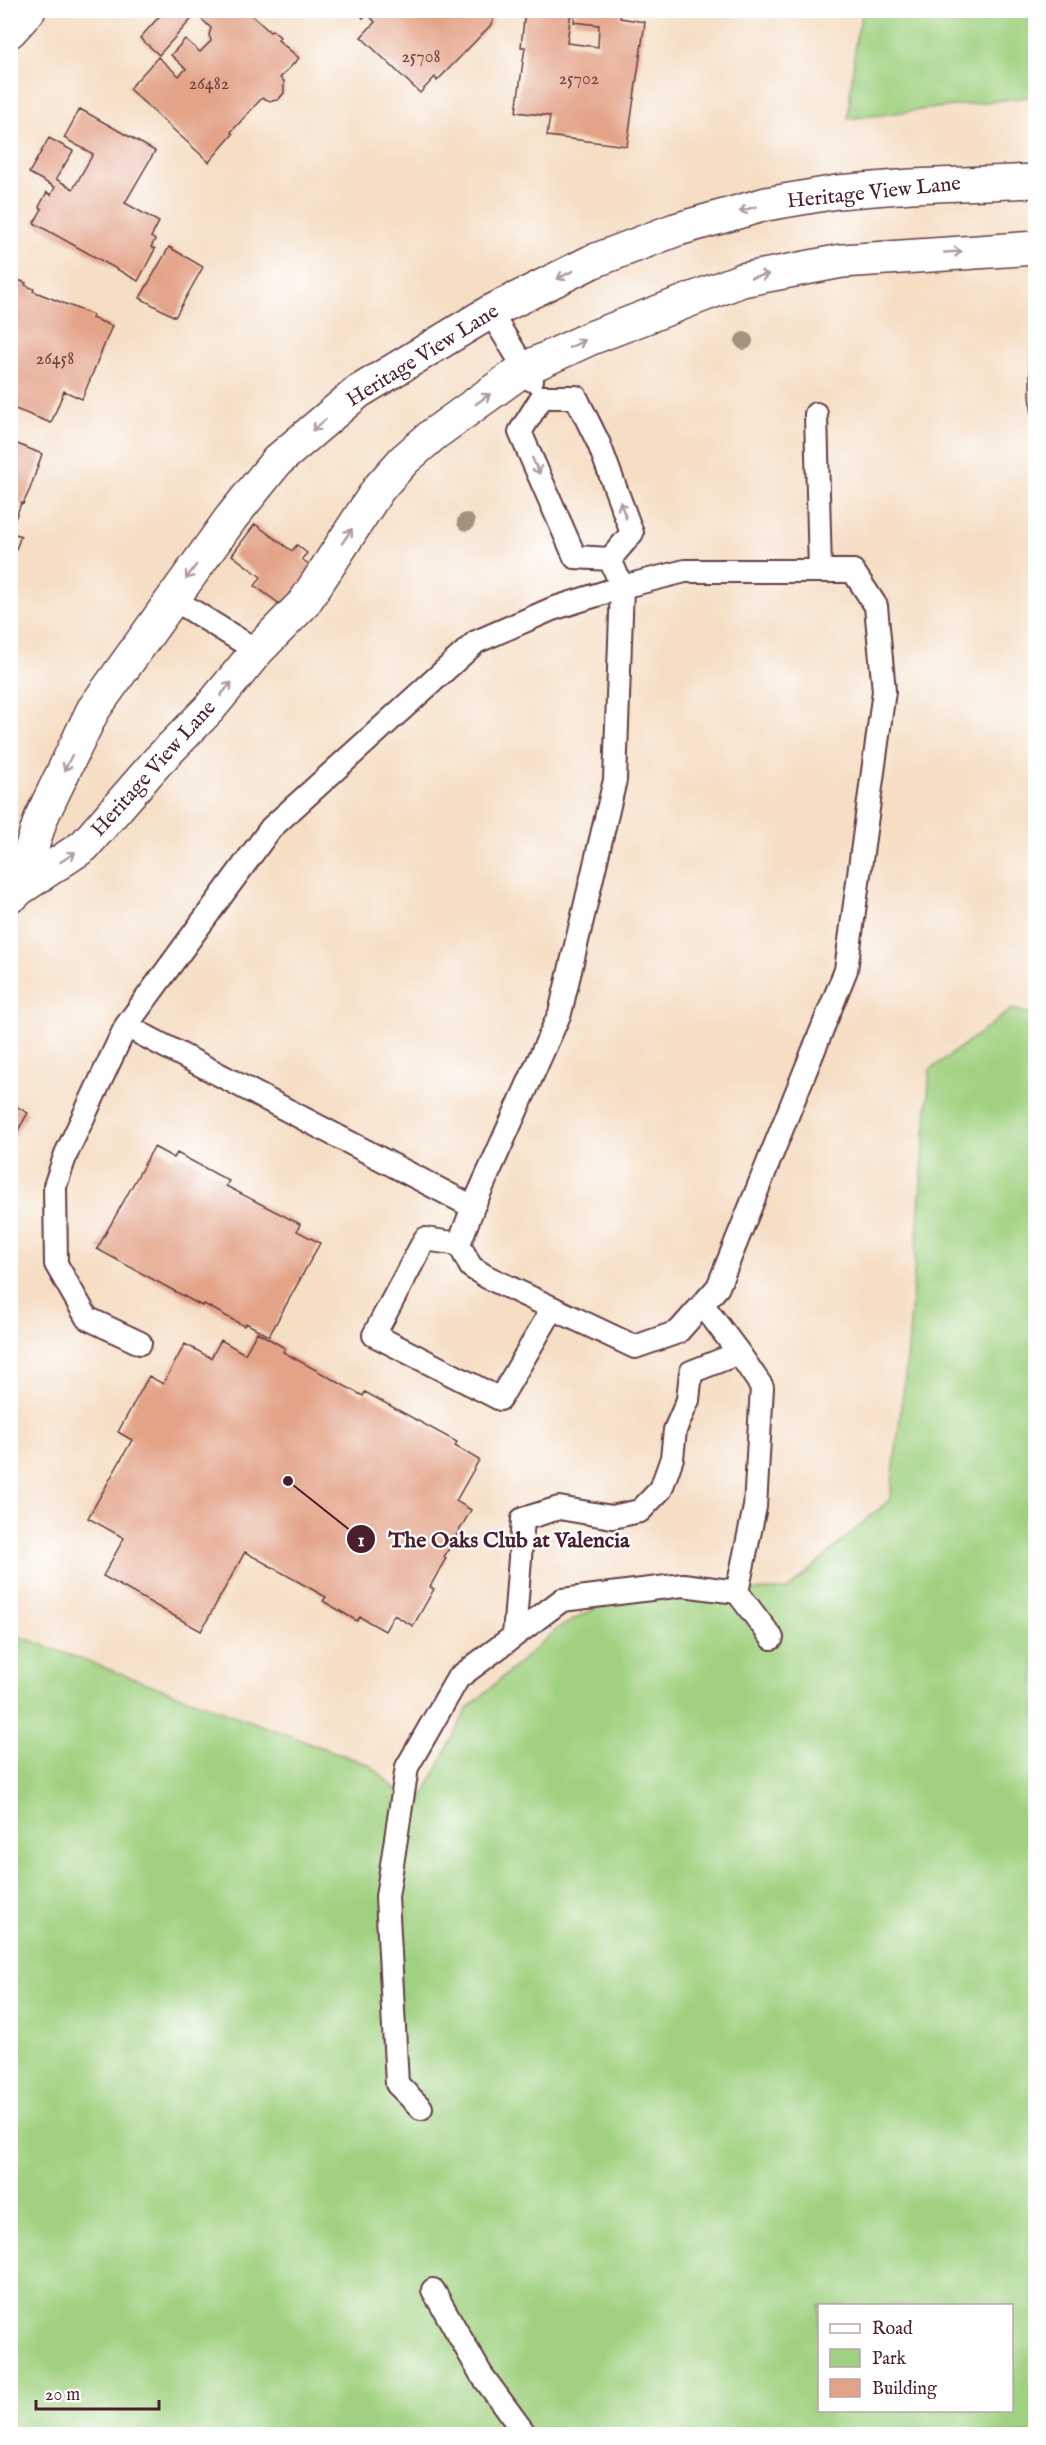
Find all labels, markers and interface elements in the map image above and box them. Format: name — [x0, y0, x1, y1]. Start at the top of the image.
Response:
house number: 25708 — [401, 46, 441, 69]
house number: 25702 — [559, 68, 599, 91]
house number: 26482 — [189, 73, 229, 96]
street label: Heritage View Lane — [786, 170, 963, 216]
one-way arrow — [739, 204, 758, 216]
one-way arrow — [943, 247, 963, 258]
one-way arrow — [556, 269, 574, 281]
one-way arrow — [750, 270, 769, 281]
street label: Heritage View Lane — [342, 298, 505, 414]
one-way arrow — [568, 338, 586, 350]
house number: 26458 — [36, 348, 74, 371]
one-way arrow — [474, 393, 490, 405]
one-way arrow — [311, 419, 327, 432]
one-way arrow — [531, 457, 542, 475]
one-way arrow — [617, 501, 628, 520]
one-way arrow — [341, 528, 353, 545]
one-way arrow — [185, 563, 198, 579]
one-way arrow — [220, 681, 233, 697]
street label: Heritage View Lane — [86, 695, 223, 843]
one-way arrow — [61, 753, 73, 771]
one-way arrow — [59, 850, 76, 862]
callout: The Oaks Club at Valencia — [346, 1519, 642, 1559]
text: The Oaks Club at Valencia — [387, 1527, 630, 1555]
text: 1 — [358, 1530, 365, 1553]
legend — [818, 2304, 1013, 2412]
text: Road — [872, 2318, 913, 2341]
text: Park — [872, 2348, 907, 2371]
scale bar — [36, 2373, 159, 2411]
text: Building — [872, 2378, 937, 2401]
text: 20 m — [45, 2384, 80, 2407]

